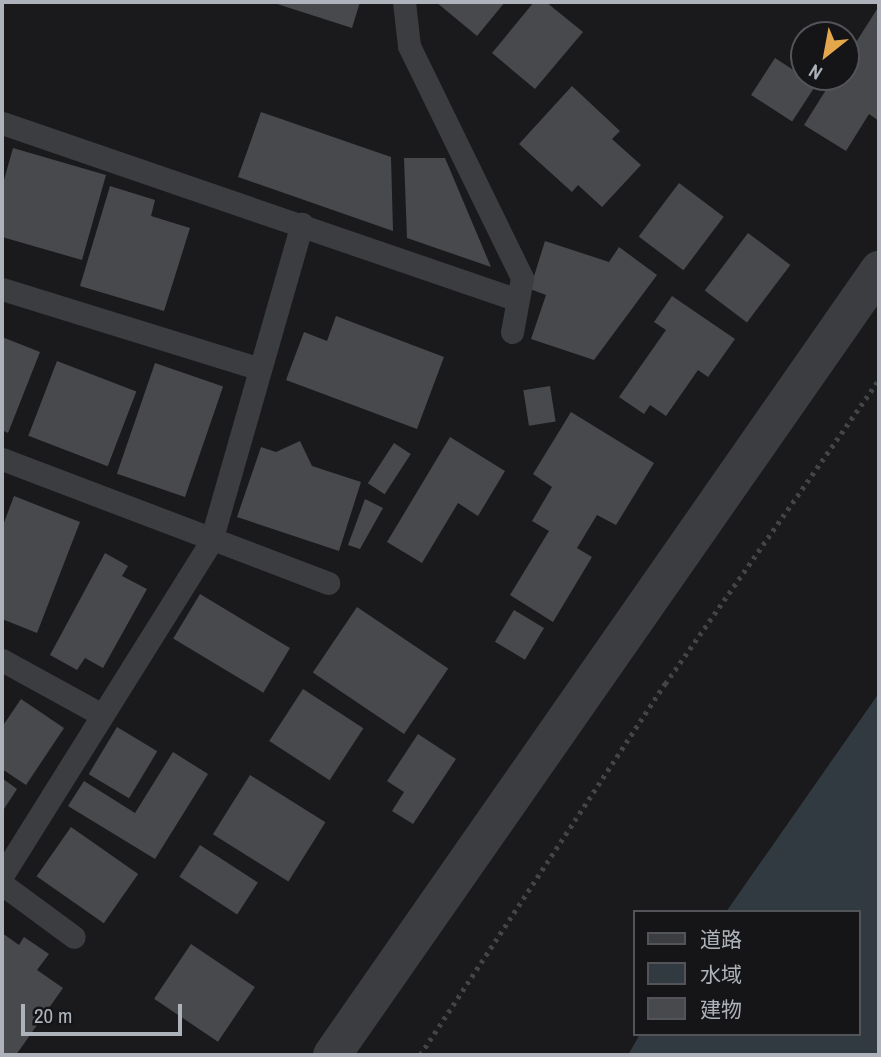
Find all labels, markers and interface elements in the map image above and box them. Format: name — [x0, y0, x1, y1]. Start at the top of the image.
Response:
north arrow — [790, 21, 860, 91]
text: N — [804, 58, 827, 86]
legend — [632, 910, 860, 1036]
text: 道路 — [700, 925, 742, 954]
text: 水域 — [700, 960, 742, 989]
scale bar — [24, 990, 186, 1034]
text: 建物 — [700, 995, 742, 1024]
text: 20 m — [34, 1001, 72, 1030]

